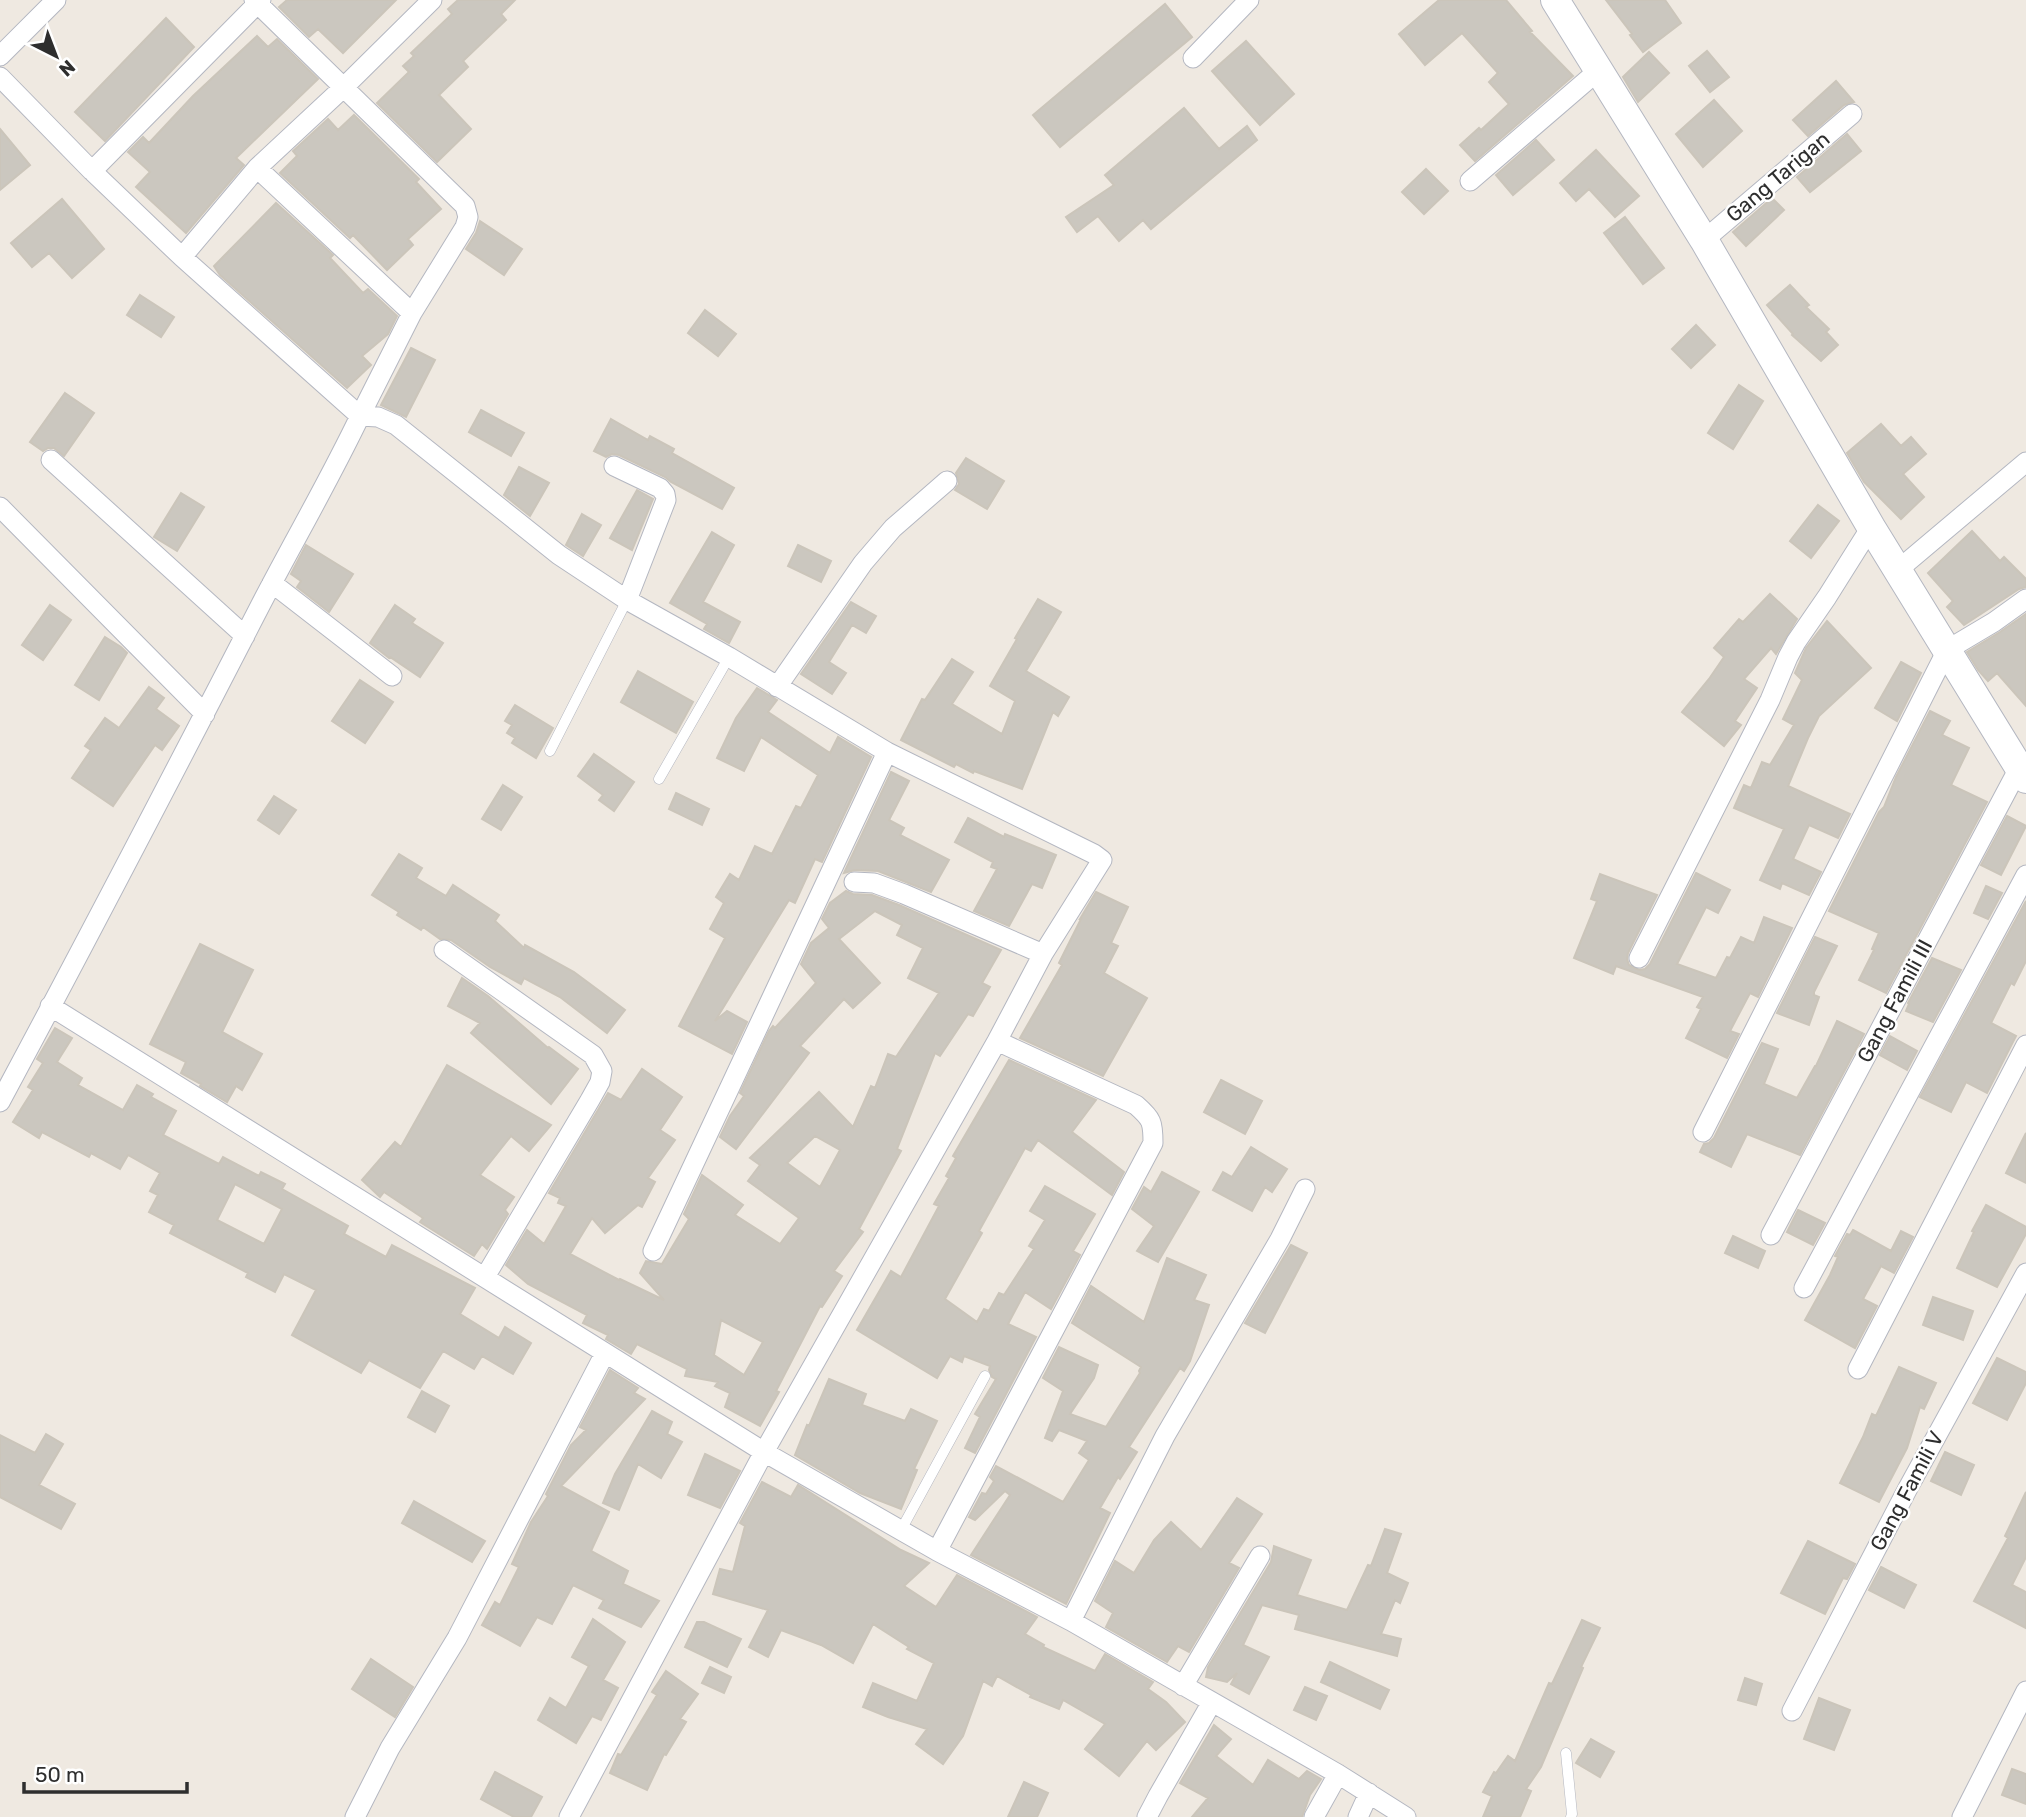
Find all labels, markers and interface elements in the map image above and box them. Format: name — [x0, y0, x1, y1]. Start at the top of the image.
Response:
north arrow — [21, 21, 91, 91]
text: N — [54, 55, 80, 81]
street label: Gang Tarigan — [1721, 126, 1835, 227]
street label: Gang Famili III — [1852, 935, 1937, 1067]
street label: Gang Famili V — [1865, 1426, 1949, 1555]
scale bar — [24, 1750, 187, 1794]
text: 50 m — [35, 1762, 85, 1787]

